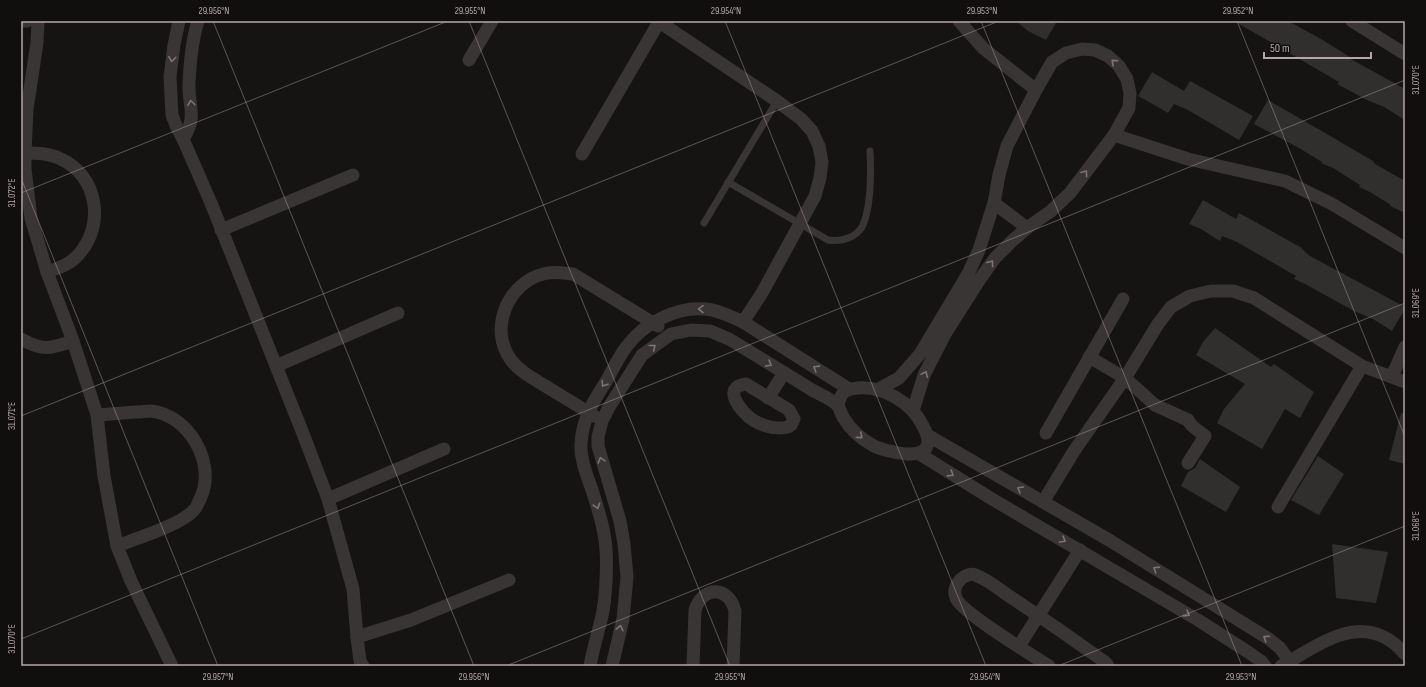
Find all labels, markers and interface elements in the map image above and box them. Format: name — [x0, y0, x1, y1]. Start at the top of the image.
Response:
text: 29.956°N — [199, 5, 229, 17]
text: 29.955°N — [455, 5, 485, 17]
text: 29.954°N — [711, 5, 741, 17]
text: 29.953°N — [967, 5, 997, 17]
text: 29.952°N — [1223, 5, 1253, 17]
scale bar — [1264, 34, 1371, 60]
text: 50 m — [1270, 41, 1290, 56]
one-way arrow — [168, 56, 177, 62]
one-way arrow — [1111, 59, 1119, 66]
text: 31.070°E — [1410, 65, 1422, 95]
one-way arrow — [187, 100, 196, 106]
one-way arrow — [1080, 171, 1087, 178]
text: 31.072°E — [6, 178, 18, 208]
one-way arrow — [987, 260, 994, 267]
text: 31.069°E — [1410, 288, 1422, 318]
one-way arrow — [698, 305, 704, 313]
one-way arrow — [648, 345, 655, 352]
one-way arrow — [765, 359, 772, 367]
one-way arrow — [813, 365, 820, 373]
one-way arrow — [920, 371, 928, 378]
one-way arrow — [601, 380, 609, 387]
text: 31.071°E — [6, 402, 18, 430]
one-way arrow — [856, 432, 863, 439]
one-way arrow — [597, 456, 606, 463]
one-way arrow — [947, 469, 954, 476]
one-way arrow — [1017, 486, 1024, 493]
one-way arrow — [593, 503, 601, 510]
text: 31.068°E — [1410, 511, 1422, 541]
one-way arrow — [1059, 536, 1066, 543]
one-way arrow — [1153, 566, 1160, 574]
one-way arrow — [1182, 609, 1190, 616]
text: 31.070°E — [6, 624, 18, 654]
one-way arrow — [616, 625, 624, 631]
one-way arrow — [1264, 636, 1271, 643]
text: 29.957°N — [203, 671, 233, 683]
text: 29.956°N — [459, 671, 489, 683]
text: 29.955°N — [715, 671, 745, 683]
text: 29.954°N — [970, 671, 1000, 683]
text: 29.953°N — [1226, 671, 1256, 683]

